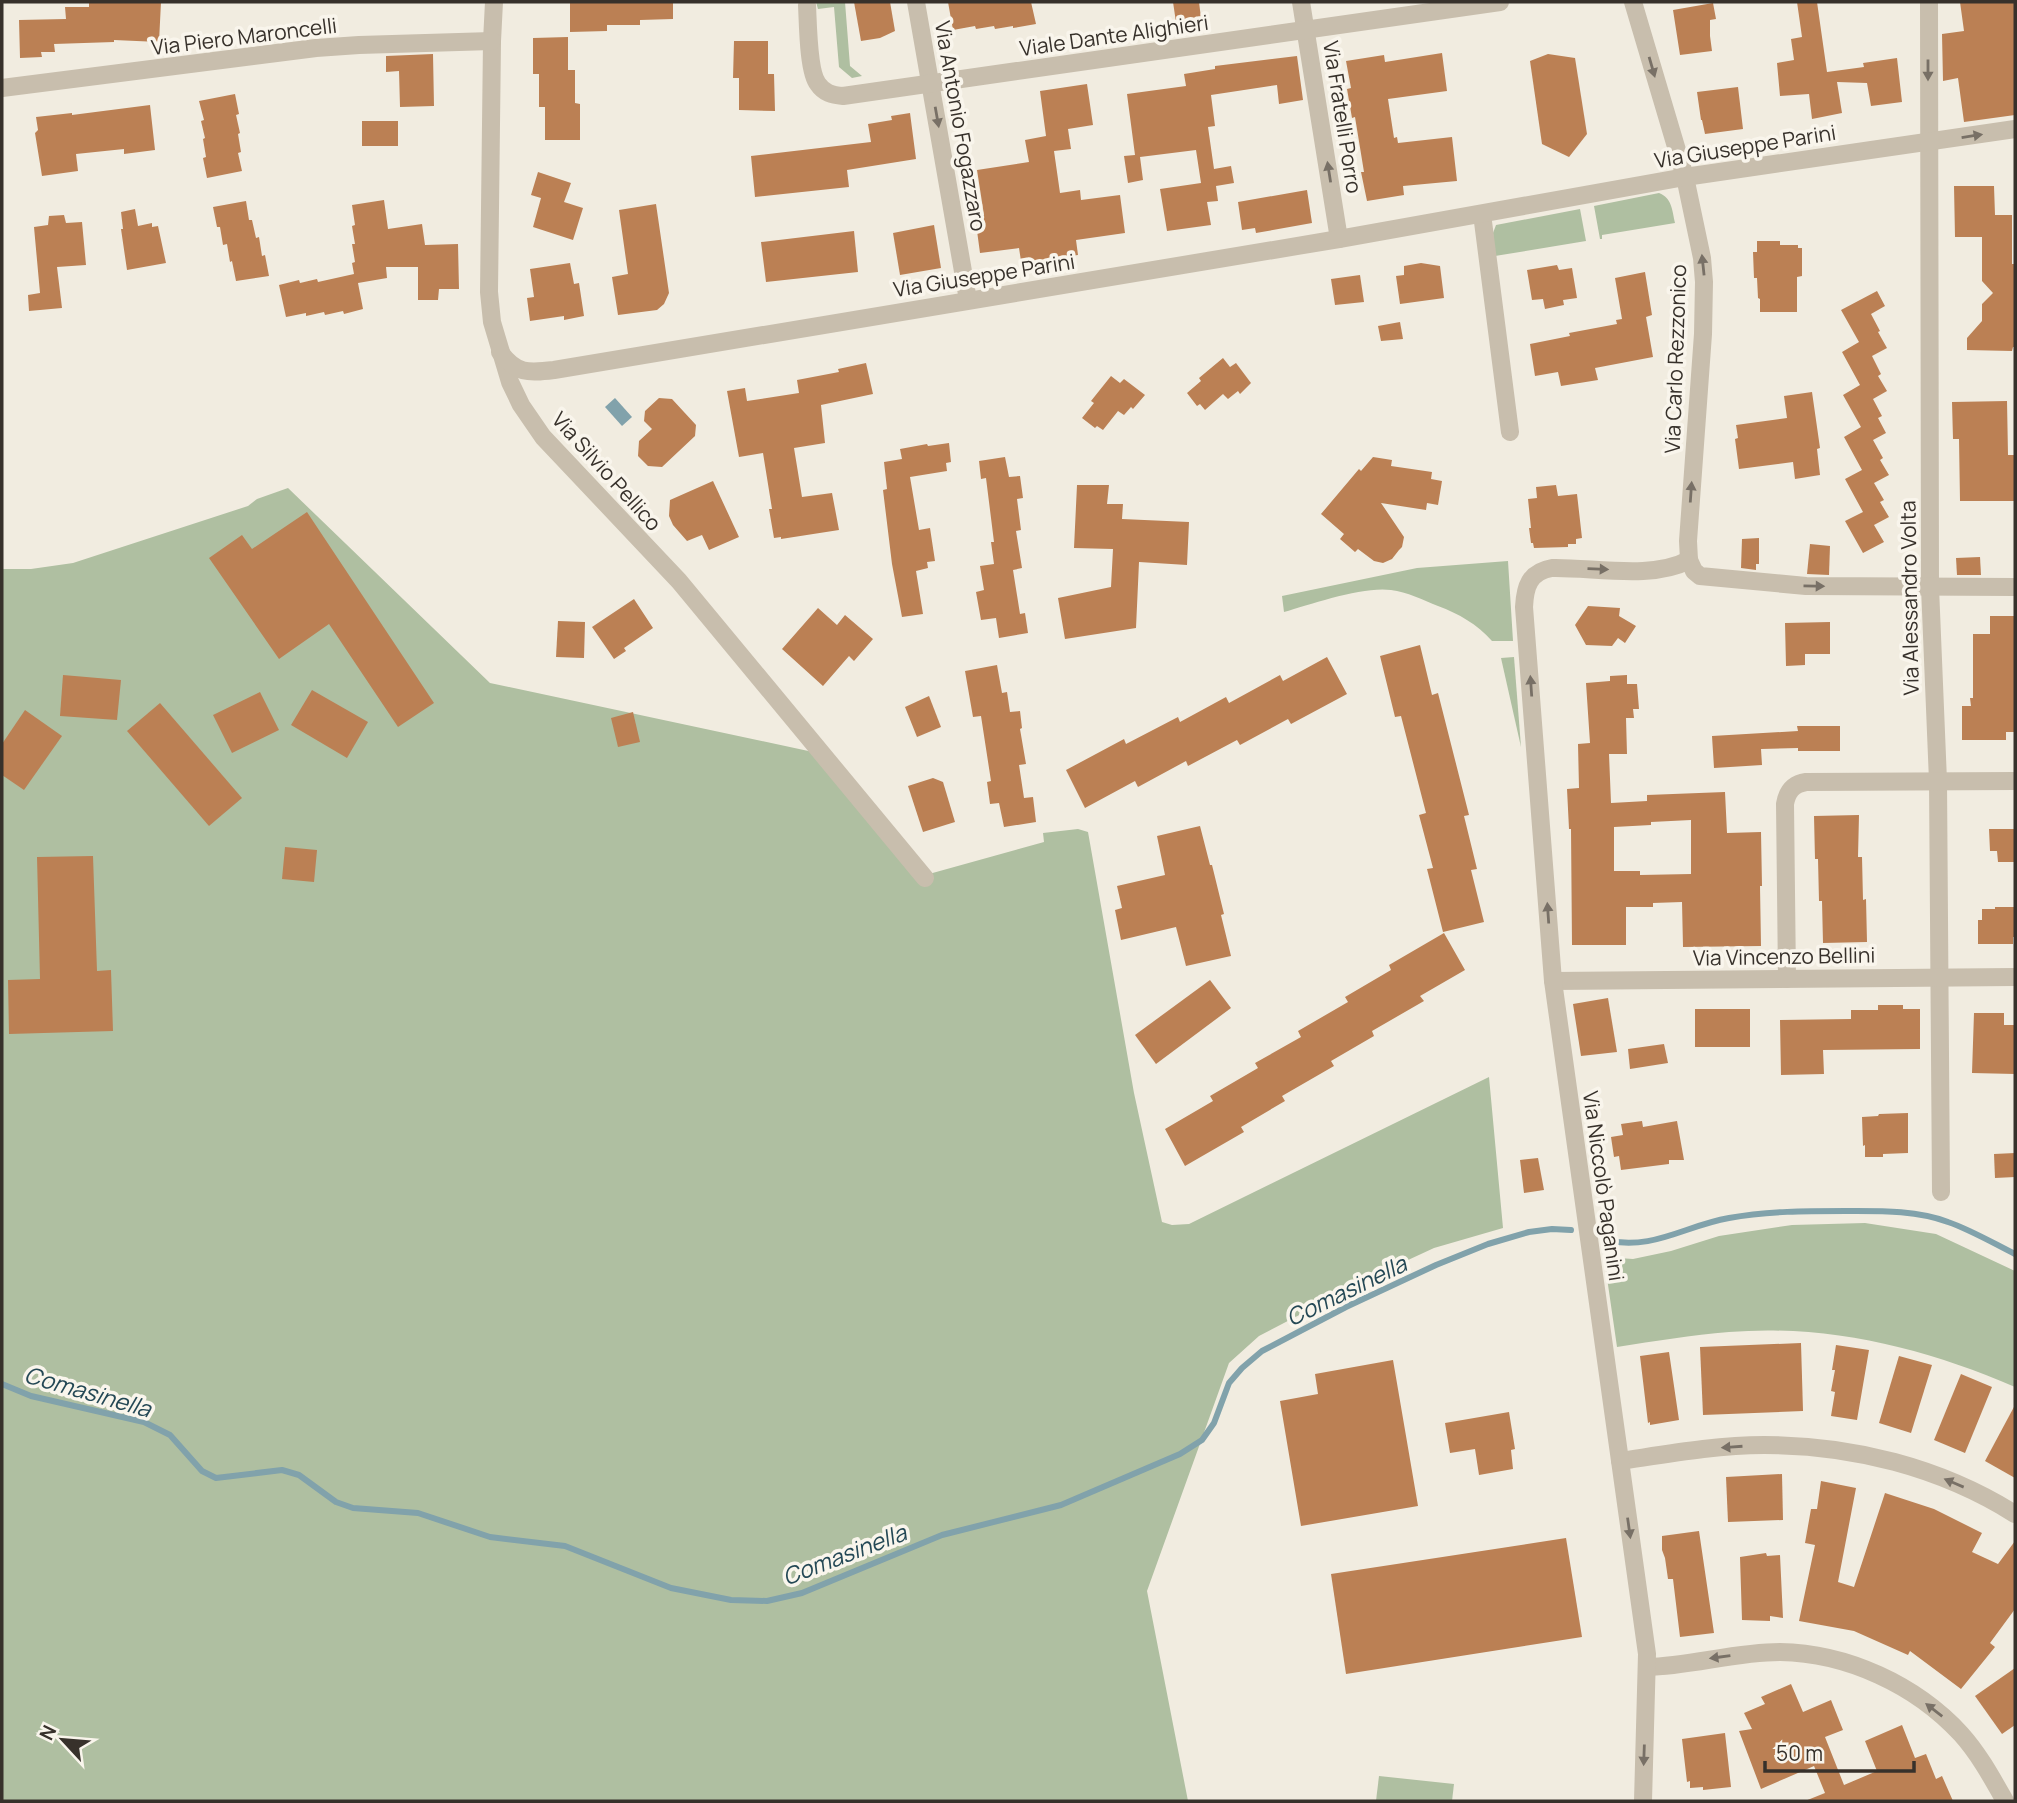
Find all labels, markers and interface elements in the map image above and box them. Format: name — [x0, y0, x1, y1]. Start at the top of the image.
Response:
street label: Viale Dante Alighieri — [1018, 8, 1210, 62]
street label: Via Piero Maroncelli — [150, 11, 338, 61]
street label: Via Antonio Fogazzaro — [929, 19, 993, 233]
street label: Via Fratelli Porro — [1317, 39, 1369, 195]
one-way arrow — [1648, 57, 1658, 78]
one-way arrow — [1923, 59, 1934, 81]
one-way arrow — [931, 106, 942, 128]
street label: Via Giuseppe Parini — [1652, 118, 1838, 174]
one-way arrow — [1961, 130, 1983, 141]
one-way arrow — [1323, 161, 1334, 183]
street label: Via Giuseppe Parini — [891, 247, 1077, 303]
one-way arrow — [1697, 254, 1708, 276]
street label: Via Carlo Rezzonico — [1658, 264, 1692, 454]
street label: Via Silvio Pellico — [546, 405, 668, 537]
one-way arrow — [1686, 481, 1697, 503]
street label: Via Alessandro Volta — [1893, 500, 1925, 696]
one-way arrow — [1587, 563, 1609, 575]
one-way arrow — [1803, 580, 1825, 592]
one-way arrow — [1525, 675, 1536, 697]
one-way arrow — [1542, 902, 1553, 924]
street label: Via Vincenzo Bellini — [1693, 940, 1875, 972]
street label: Via Niccolò Paganini — [1577, 1089, 1631, 1283]
water label: Comasinella — [1280, 1247, 1413, 1333]
water label: Comasinella — [21, 1358, 156, 1425]
one-way arrow — [1721, 1442, 1743, 1453]
one-way arrow — [1944, 1477, 1965, 1488]
water label: Comasinella — [777, 1515, 912, 1592]
one-way arrow — [1624, 1518, 1635, 1540]
one-way arrow — [1709, 1652, 1731, 1663]
one-way arrow — [1925, 1702, 1943, 1717]
north arrow — [28, 1705, 98, 1775]
text: N — [33, 1721, 62, 1744]
scale bar — [1765, 1730, 1914, 1774]
text: 50 m — [1776, 1739, 1823, 1767]
one-way arrow — [1638, 1744, 1650, 1766]

